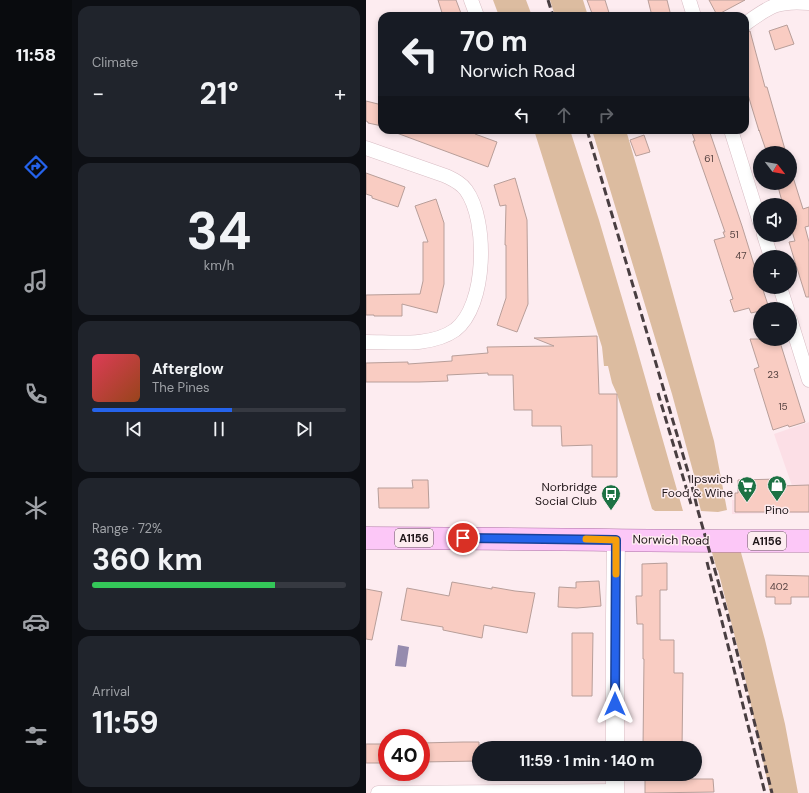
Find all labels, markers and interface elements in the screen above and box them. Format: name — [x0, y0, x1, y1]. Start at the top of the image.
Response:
text: 70 m — [460, 23, 528, 60]
icon: left — [394, 28, 446, 80]
text: 11:58 — [16, 43, 56, 67]
text: Climate — [92, 54, 138, 71]
text: Norwich Road — [460, 59, 575, 83]
text: 21° — [199, 74, 239, 113]
text: − — [92, 79, 104, 108]
text: + — [334, 79, 346, 108]
icon: left — [511, 104, 533, 126]
icon: ahead — [553, 104, 575, 126]
icon: right — [595, 104, 617, 126]
north arrow — [753, 146, 797, 190]
map controls — [753, 146, 797, 346]
house number: 61 — [704, 152, 714, 165]
icon: directions — [22, 153, 50, 181]
text: 34 — [186, 197, 252, 265]
button: sound — [753, 198, 797, 242]
house number: 51 — [729, 228, 739, 241]
house number: 47 — [735, 249, 747, 262]
button: + — [753, 250, 797, 294]
text: km/h — [204, 257, 234, 274]
icon: music — [22, 267, 50, 295]
button: − — [753, 302, 797, 346]
text: Afterglow — [152, 359, 224, 379]
house number: 23 — [767, 368, 779, 381]
text: The Pines — [152, 379, 210, 396]
icon: phone — [22, 380, 50, 408]
house number: 15 — [778, 400, 788, 413]
icon: previous — [123, 418, 145, 440]
icon: pause — [208, 418, 230, 440]
icon: next — [293, 418, 315, 440]
place label: Ipswich Food & Wine — [662, 471, 733, 501]
shop icon: Pino — [766, 474, 788, 502]
supermarket icon: Ipswich Food & Wine — [736, 475, 758, 503]
place label: Norbridge Social Club — [535, 479, 597, 509]
bus stop icon: Norbridge Social Club — [600, 483, 622, 511]
icon: climate — [22, 494, 50, 522]
place label: Pino — [765, 502, 789, 518]
text: Range · 72% — [92, 520, 162, 537]
pin — [446, 521, 480, 555]
icon: arrive — [452, 527, 474, 549]
road number: A1156 — [395, 529, 433, 547]
street label: Norwich Road — [632, 531, 710, 549]
road number: A1156 — [748, 532, 786, 550]
text: 360 km — [92, 540, 203, 579]
house number: 402 — [770, 580, 789, 593]
icon: car — [22, 608, 50, 636]
text: Arrival — [92, 683, 130, 700]
position arrow — [594, 683, 636, 725]
text: 11:59 — [92, 703, 158, 742]
icon: filters — [22, 722, 50, 750]
speed limit sign: 40 — [378, 729, 430, 781]
text: 11:59 · 1 min · 140 m — [520, 751, 654, 771]

